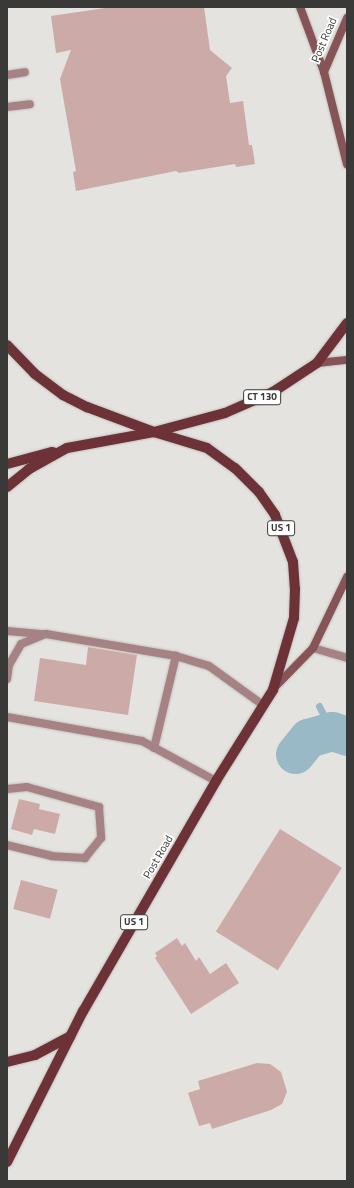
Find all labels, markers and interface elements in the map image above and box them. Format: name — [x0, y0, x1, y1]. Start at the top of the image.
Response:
street label: Post Road — [309, 16, 339, 64]
road number: CT 130 — [243, 389, 281, 405]
road number: US 1 — [267, 520, 295, 536]
street label: Post Road — [140, 833, 176, 881]
road number: US 1 — [120, 914, 148, 930]

